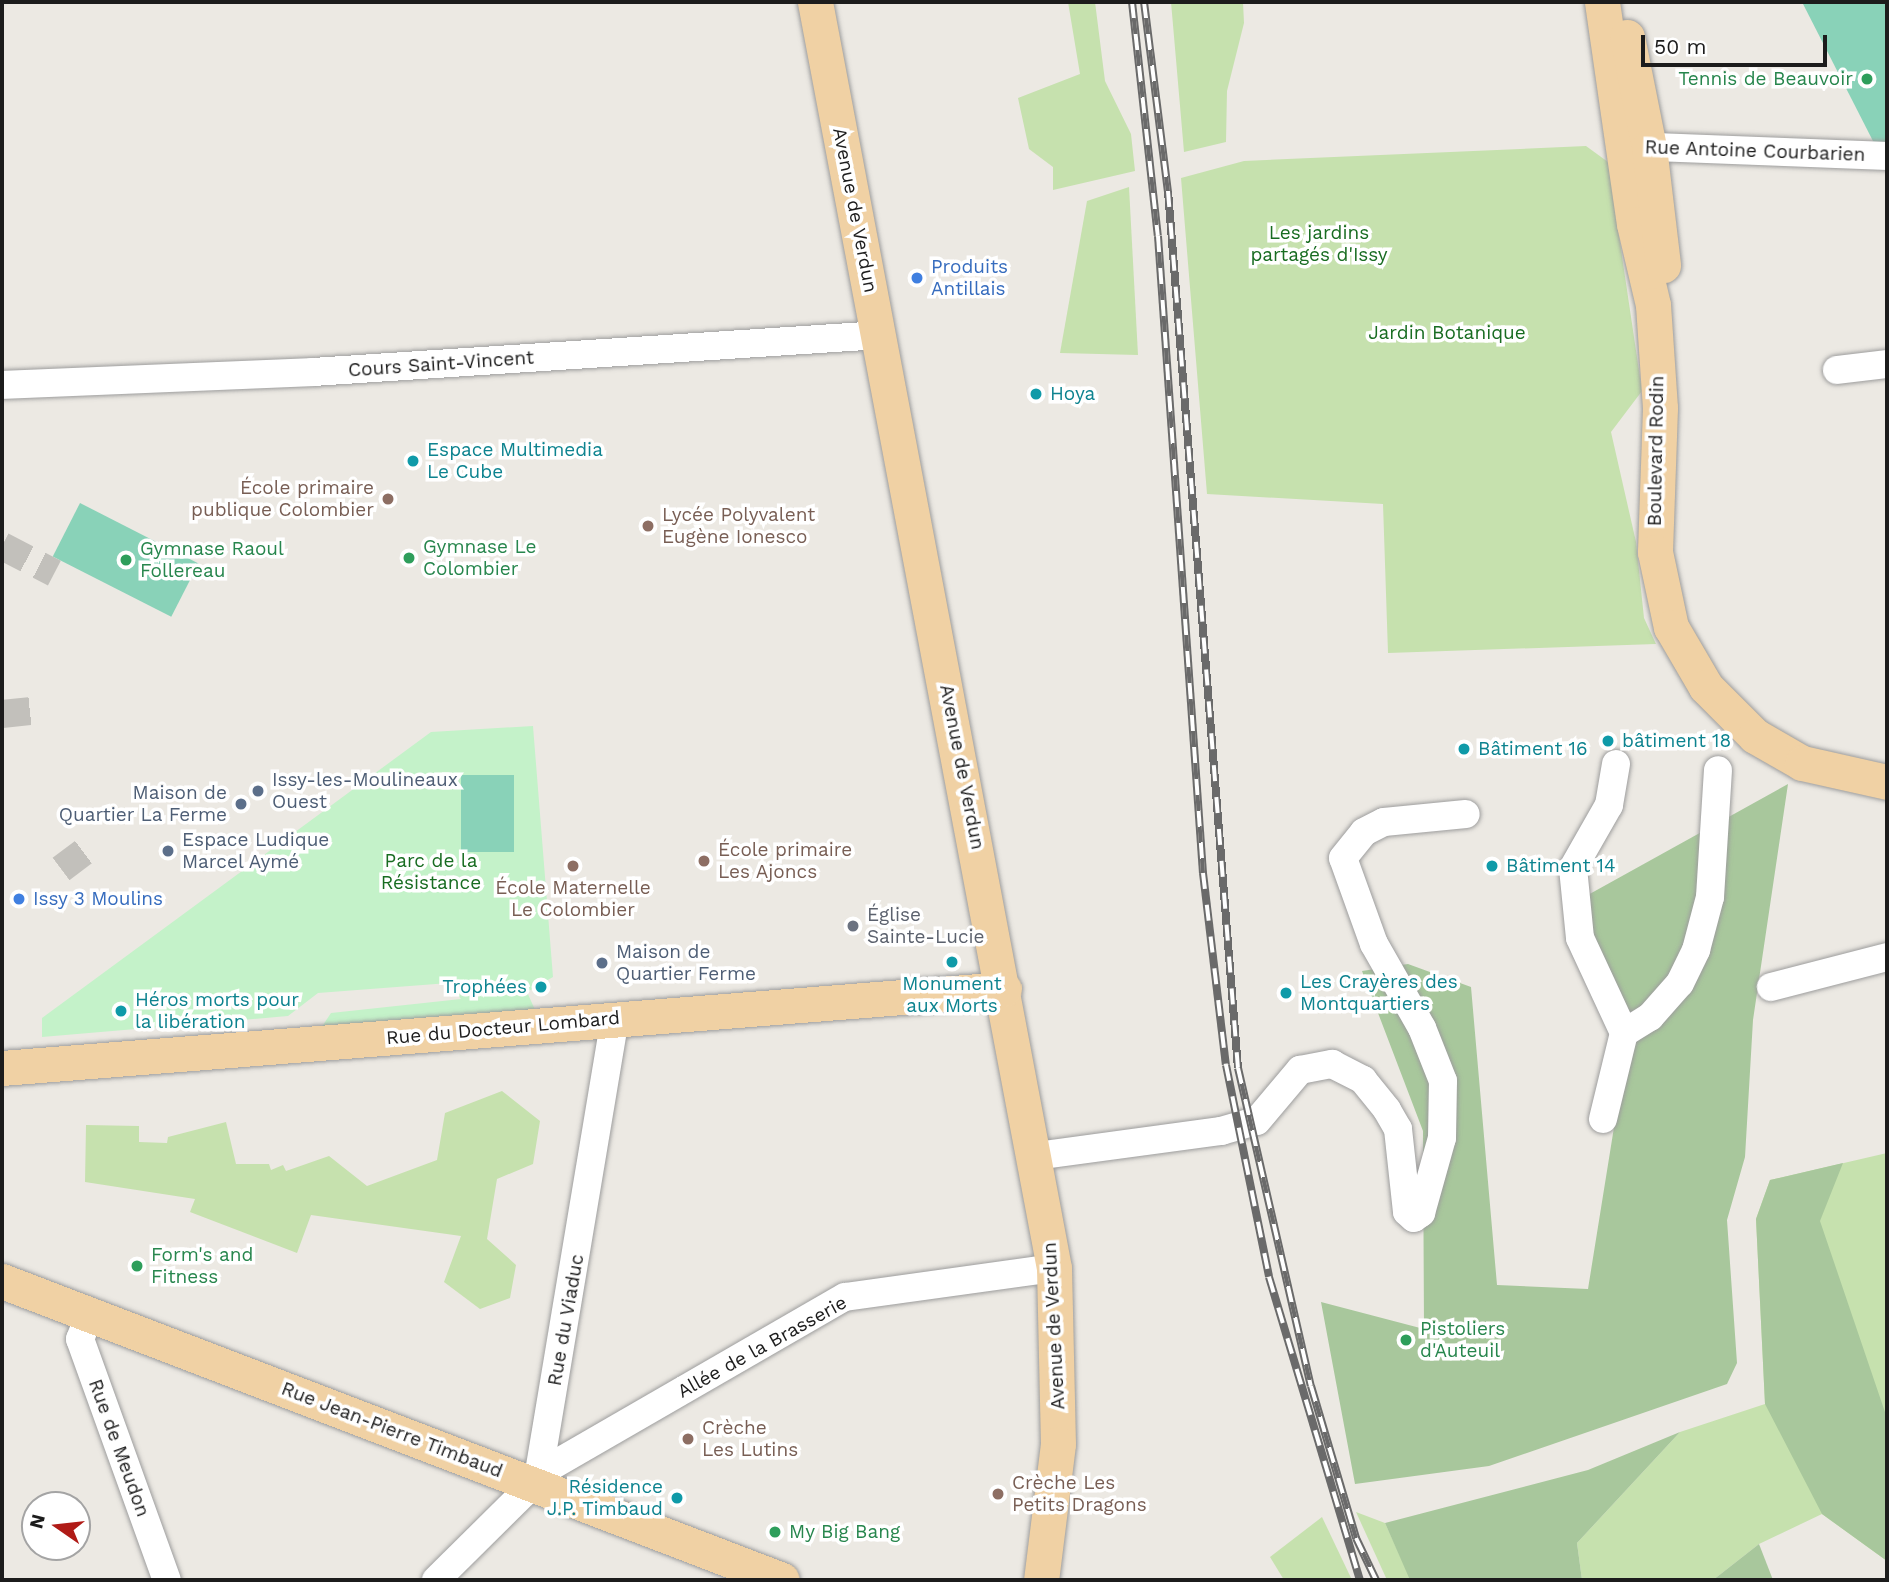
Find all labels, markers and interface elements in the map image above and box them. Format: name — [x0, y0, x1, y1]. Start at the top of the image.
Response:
scale bar — [1644, 21, 1829, 65]
text: 50 m — [1654, 34, 1706, 59]
place label: Tennis de Beauvoir — [1678, 68, 1853, 90]
marker: Tennis de Beauvoir — [1859, 71, 1875, 87]
street label: Avenue de Verdun — [828, 125, 882, 295]
street label: Rue Antoine Courbarien — [1644, 136, 1866, 166]
park label: Les jardins partagés d'Issy — [1250, 222, 1388, 266]
place label: Produits Antillais — [931, 256, 1008, 300]
marker: Produits Antillais — [909, 270, 925, 286]
park label: Jardin Botanique — [1368, 322, 1526, 344]
street label: Cours Saint-Vincent — [347, 346, 535, 382]
street label: Boulevard Rodin — [1643, 375, 1669, 527]
place label: Hoya — [1050, 383, 1095, 405]
marker: Hoya — [1028, 386, 1044, 402]
place label: Espace Multimedia Le Cube — [427, 439, 603, 483]
marker: Espace Multimedia Le Cube — [405, 453, 421, 469]
place label: École primaire publique Colombier — [191, 477, 374, 521]
marker: École primaire publique Colombier — [380, 491, 396, 507]
place label: Lycée Polyvalent Eugène Ionesco — [662, 504, 815, 548]
marker: Lycée Polyvalent Eugène Ionesco — [640, 518, 656, 534]
place label: Gymnase Le Colombier — [423, 536, 537, 580]
place label: Gymnase Raoul Follereau — [140, 538, 284, 582]
marker: Gymnase Le Colombier — [401, 550, 417, 566]
marker: Gymnase Raoul Follereau — [118, 552, 134, 568]
street label: Avenue de Verdun — [935, 682, 989, 852]
place label: bâtiment 18 — [1622, 730, 1732, 752]
marker: bâtiment 18 — [1600, 733, 1616, 749]
place label: Bâtiment 16 — [1478, 738, 1588, 760]
marker: Bâtiment 16 — [1456, 741, 1472, 757]
place label: Issy-les-Moulineaux Ouest — [272, 769, 458, 813]
place label: Maison de Quartier La Ferme — [58, 782, 227, 826]
marker: Issy-les-Moulineaux Ouest — [250, 783, 266, 799]
marker: Maison de Quartier La Ferme — [233, 796, 249, 812]
place label: Espace Ludique Marcel Aymé — [182, 829, 329, 873]
place label: École primaire Les Ajoncs — [718, 839, 852, 883]
marker: Espace Ludique Marcel Aymé — [160, 843, 176, 859]
park label: Parc de la Résistance — [381, 850, 481, 894]
marker: École primaire Les Ajoncs — [696, 853, 712, 869]
place label: Bâtiment 14 — [1506, 855, 1616, 877]
marker: École Maternelle Le Colombier — [565, 858, 581, 874]
marker: Bâtiment 14 — [1484, 858, 1500, 874]
place label: École Maternelle Le Colombier — [495, 877, 651, 921]
place label: Issy 3 Moulins — [33, 888, 164, 910]
marker: Issy 3 Moulins — [11, 891, 27, 907]
place label: Église Sainte-Lucie — [867, 904, 985, 948]
marker: Église Sainte-Lucie — [845, 918, 861, 934]
place label: Maison de Quartier Ferme — [616, 941, 756, 985]
marker: Monument aux Morts — [944, 954, 960, 970]
marker: Maison de Quartier Ferme — [594, 955, 610, 971]
place label: Les Crayères des Montquartiers — [1300, 971, 1458, 1015]
place label: Monument aux Morts — [902, 973, 1002, 1017]
place label: Trophées — [442, 976, 527, 998]
marker: Trophées — [533, 979, 549, 995]
marker: Les Crayères des Montquartiers — [1278, 985, 1294, 1001]
place label: Héros morts pour la libération — [135, 989, 299, 1033]
marker: Héros morts pour la libération — [113, 1003, 129, 1019]
street label: Rue du Docteur Lombard — [385, 1006, 621, 1050]
street label: Avenue de Verdun — [1038, 1241, 1070, 1411]
place label: Form's and Fitness — [151, 1244, 253, 1288]
street label: Rue du Viaduc — [543, 1252, 589, 1388]
marker: Form's and Fitness — [129, 1258, 145, 1274]
street label: Allée de la Brasserie — [673, 1291, 851, 1403]
place label: Pistoliers d'Auteuil — [1420, 1318, 1505, 1362]
marker: Pistoliers d'Auteuil — [1398, 1332, 1414, 1348]
street label: Rue de Meudon — [84, 1376, 154, 1520]
street label: Rue Jean-Pierre Timbaud — [278, 1377, 506, 1483]
place label: Crèche Les Lutins — [702, 1417, 798, 1461]
marker: Crèche Les Lutins — [680, 1431, 696, 1447]
place label: Crèche Les Petits Dragons — [1012, 1472, 1147, 1516]
place label: Résidence J.P. Timbaud — [546, 1476, 663, 1520]
marker: Crèche Les Petits Dragons — [990, 1486, 1006, 1502]
marker: Résidence J.P. Timbaud — [669, 1490, 685, 1506]
north arrow — [21, 1491, 91, 1561]
text: N — [24, 1512, 50, 1531]
place label: My Big Bang — [789, 1521, 901, 1543]
marker: My Big Bang — [767, 1524, 783, 1540]

